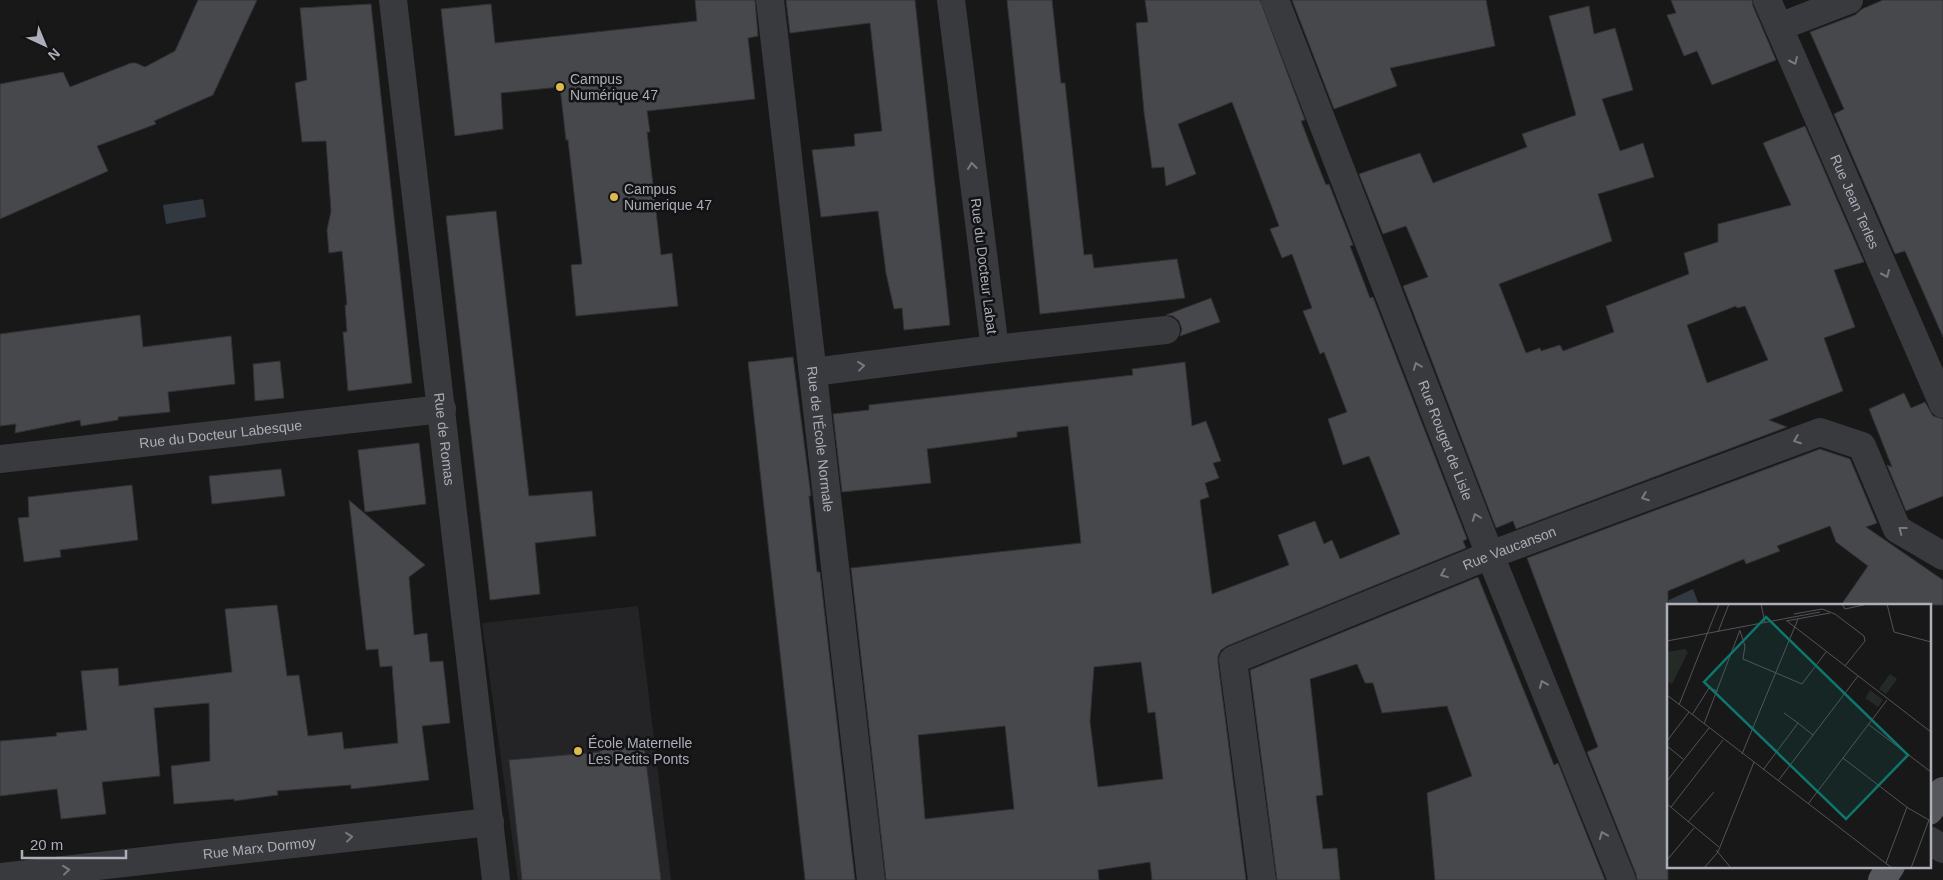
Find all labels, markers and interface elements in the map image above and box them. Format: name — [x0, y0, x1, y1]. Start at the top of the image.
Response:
north arrow — [20, 20, 70, 70]
text: N — [45, 45, 63, 64]
one-way arrow — [1787, 56, 1798, 65]
place label: Campus Numérique 47 — [570, 71, 658, 103]
marker: Campus Numérique 47 — [554, 81, 566, 93]
street label: Rue Jean Terles — [1827, 152, 1882, 251]
one-way arrow — [967, 161, 978, 169]
place label: Campus Numerique 47 — [624, 181, 712, 213]
marker: Campus Numerique 47 — [608, 191, 620, 203]
street label: Rue du Docteur Labat — [968, 197, 1000, 335]
one-way arrow — [1880, 269, 1891, 278]
one-way arrow — [857, 361, 865, 372]
one-way arrow — [1413, 362, 1423, 370]
street label: Rue de l'École Normale — [804, 365, 837, 513]
street label: Rue Rouget de Lisle — [1415, 378, 1476, 502]
street label: Rue de Romas — [431, 392, 458, 486]
street label: Rue du Docteur Labesque — [138, 417, 303, 451]
one-way arrow — [1794, 434, 1802, 444]
one-way arrow — [1641, 491, 1650, 501]
one-way arrow — [1471, 513, 1482, 522]
street label: Rue Vaucanson — [1460, 523, 1558, 573]
one-way arrow — [1899, 528, 1908, 536]
one-way arrow — [1441, 568, 1449, 578]
inset map — [1667, 604, 1930, 868]
one-way arrow — [1538, 680, 1549, 689]
place label: École Maternelle Les Petits Ponts — [588, 735, 692, 767]
marker: École Maternelle Les Petits Ponts — [572, 745, 584, 757]
scale bar — [22, 828, 126, 860]
one-way arrow — [1599, 831, 1610, 840]
one-way arrow — [345, 832, 353, 843]
street label: Rue Marx Dormoy — [202, 834, 317, 862]
text: 20 m — [30, 836, 63, 853]
one-way arrow — [62, 865, 70, 876]

